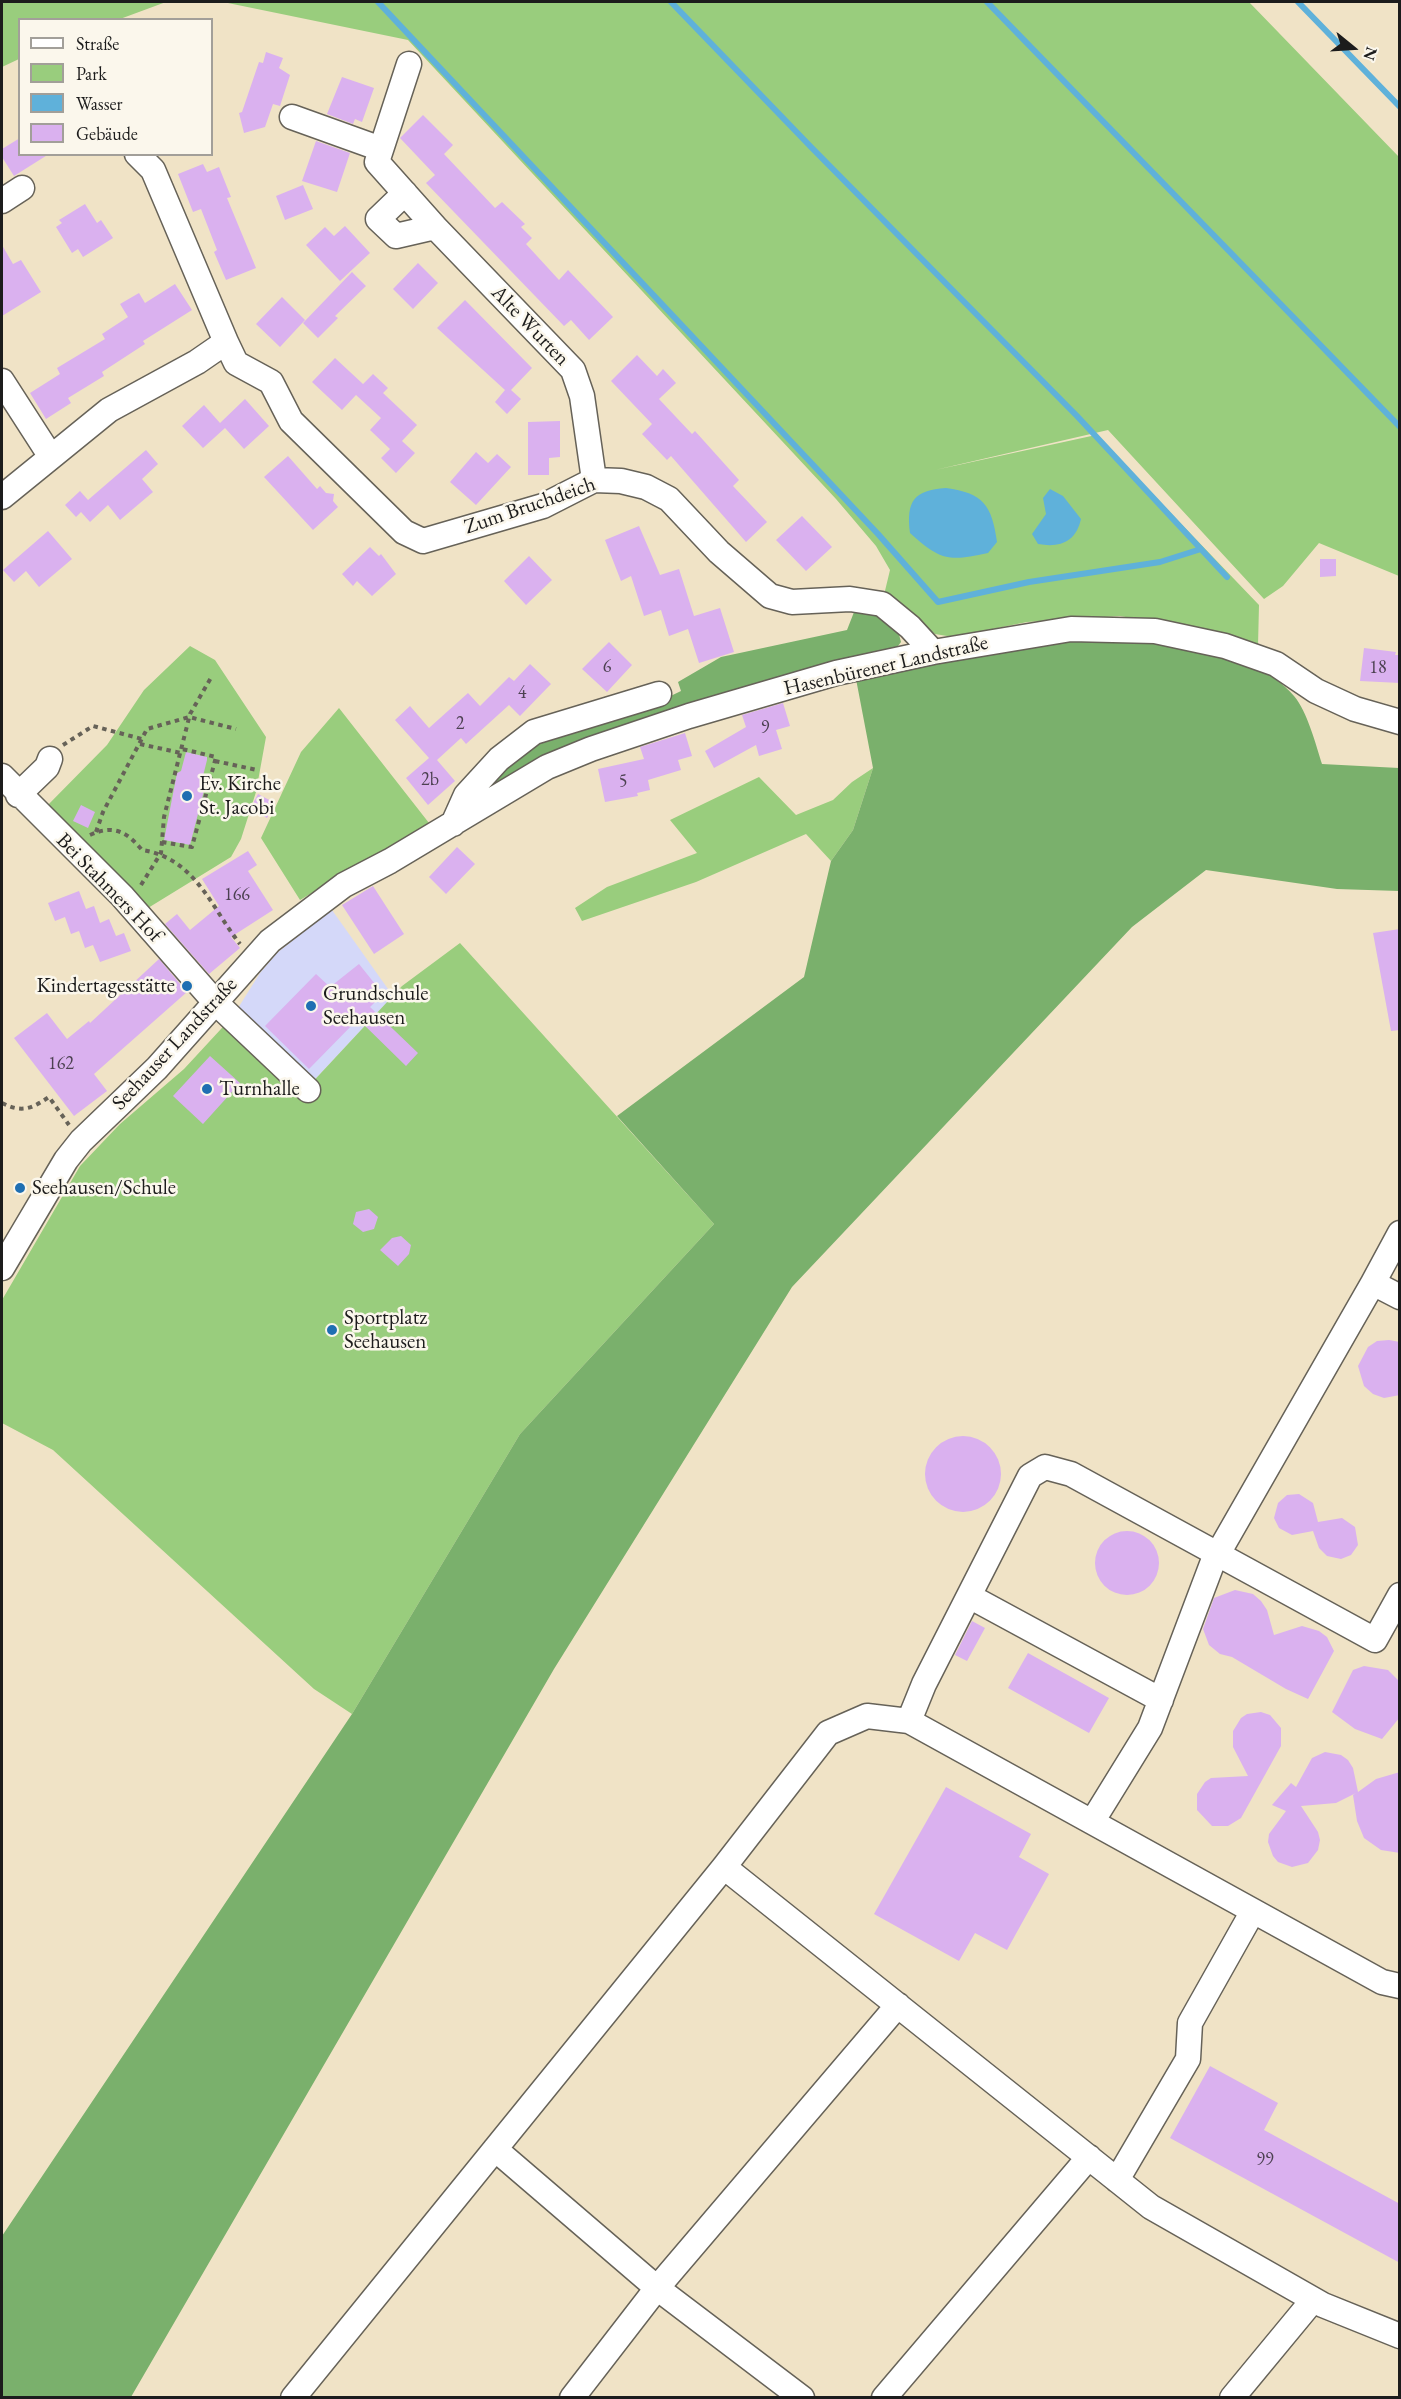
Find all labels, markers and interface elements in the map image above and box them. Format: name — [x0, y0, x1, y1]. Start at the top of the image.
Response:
legend — [18, 18, 213, 156]
north arrow — [1323, 18, 1383, 78]
text: Straße — [76, 32, 119, 55]
text: N — [1359, 44, 1383, 63]
text: Park — [76, 62, 107, 85]
text: Wasser — [76, 92, 123, 115]
text: Gebäude — [76, 122, 138, 145]
street label: Alte Wurten — [486, 281, 574, 371]
street label: Zum Bruchdeich — [461, 472, 599, 540]
street label: Hasenbürener Landstraße — [781, 630, 991, 702]
house number: 6 — [603, 656, 611, 678]
house number: 18 — [1369, 657, 1387, 679]
house number: 4 — [518, 682, 526, 704]
house number: 2 — [456, 713, 464, 735]
house number: 9 — [761, 717, 769, 739]
house number: 2b — [421, 769, 439, 791]
place label: Ev. Kirche St. Jacobi — [199, 771, 281, 821]
house number: 5 — [619, 771, 627, 793]
marker: Ev. Kirche St. Jacobi — [180, 789, 194, 803]
street label: Bei Stahmers Hof — [51, 828, 167, 948]
house number: 166 — [224, 884, 250, 906]
street label: Seehauser Landstraße — [107, 972, 243, 1116]
place label: Kindertagesstätte — [36, 973, 175, 999]
marker: Kindertagesstätte — [180, 979, 194, 993]
place label: Grundschule Seehausen — [323, 981, 429, 1031]
marker: Grundschule Seehausen — [304, 999, 318, 1013]
house number: 162 — [48, 1053, 74, 1075]
place label: Turnhalle — [219, 1076, 300, 1102]
marker: Turnhalle — [200, 1082, 214, 1096]
place label: Seehausen/Schule — [32, 1175, 176, 1201]
marker: Seehausen/Schule — [13, 1181, 27, 1195]
place label: Sportplatz Seehausen — [344, 1305, 427, 1355]
marker: Sportplatz Seehausen — [325, 1323, 339, 1337]
house number: 99 — [1256, 2149, 1274, 2171]

